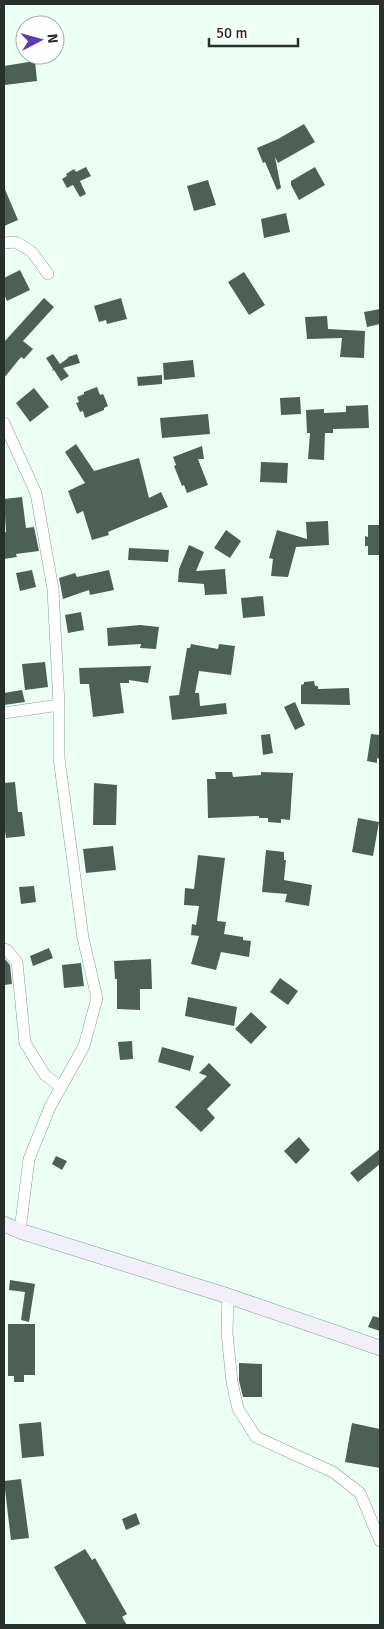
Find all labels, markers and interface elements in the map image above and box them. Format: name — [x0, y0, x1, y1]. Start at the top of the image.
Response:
north arrow — [15, 15, 65, 65]
scale bar — [209, 15, 298, 47]
text: 50 m — [216, 24, 247, 42]
text: N — [43, 33, 61, 44]

